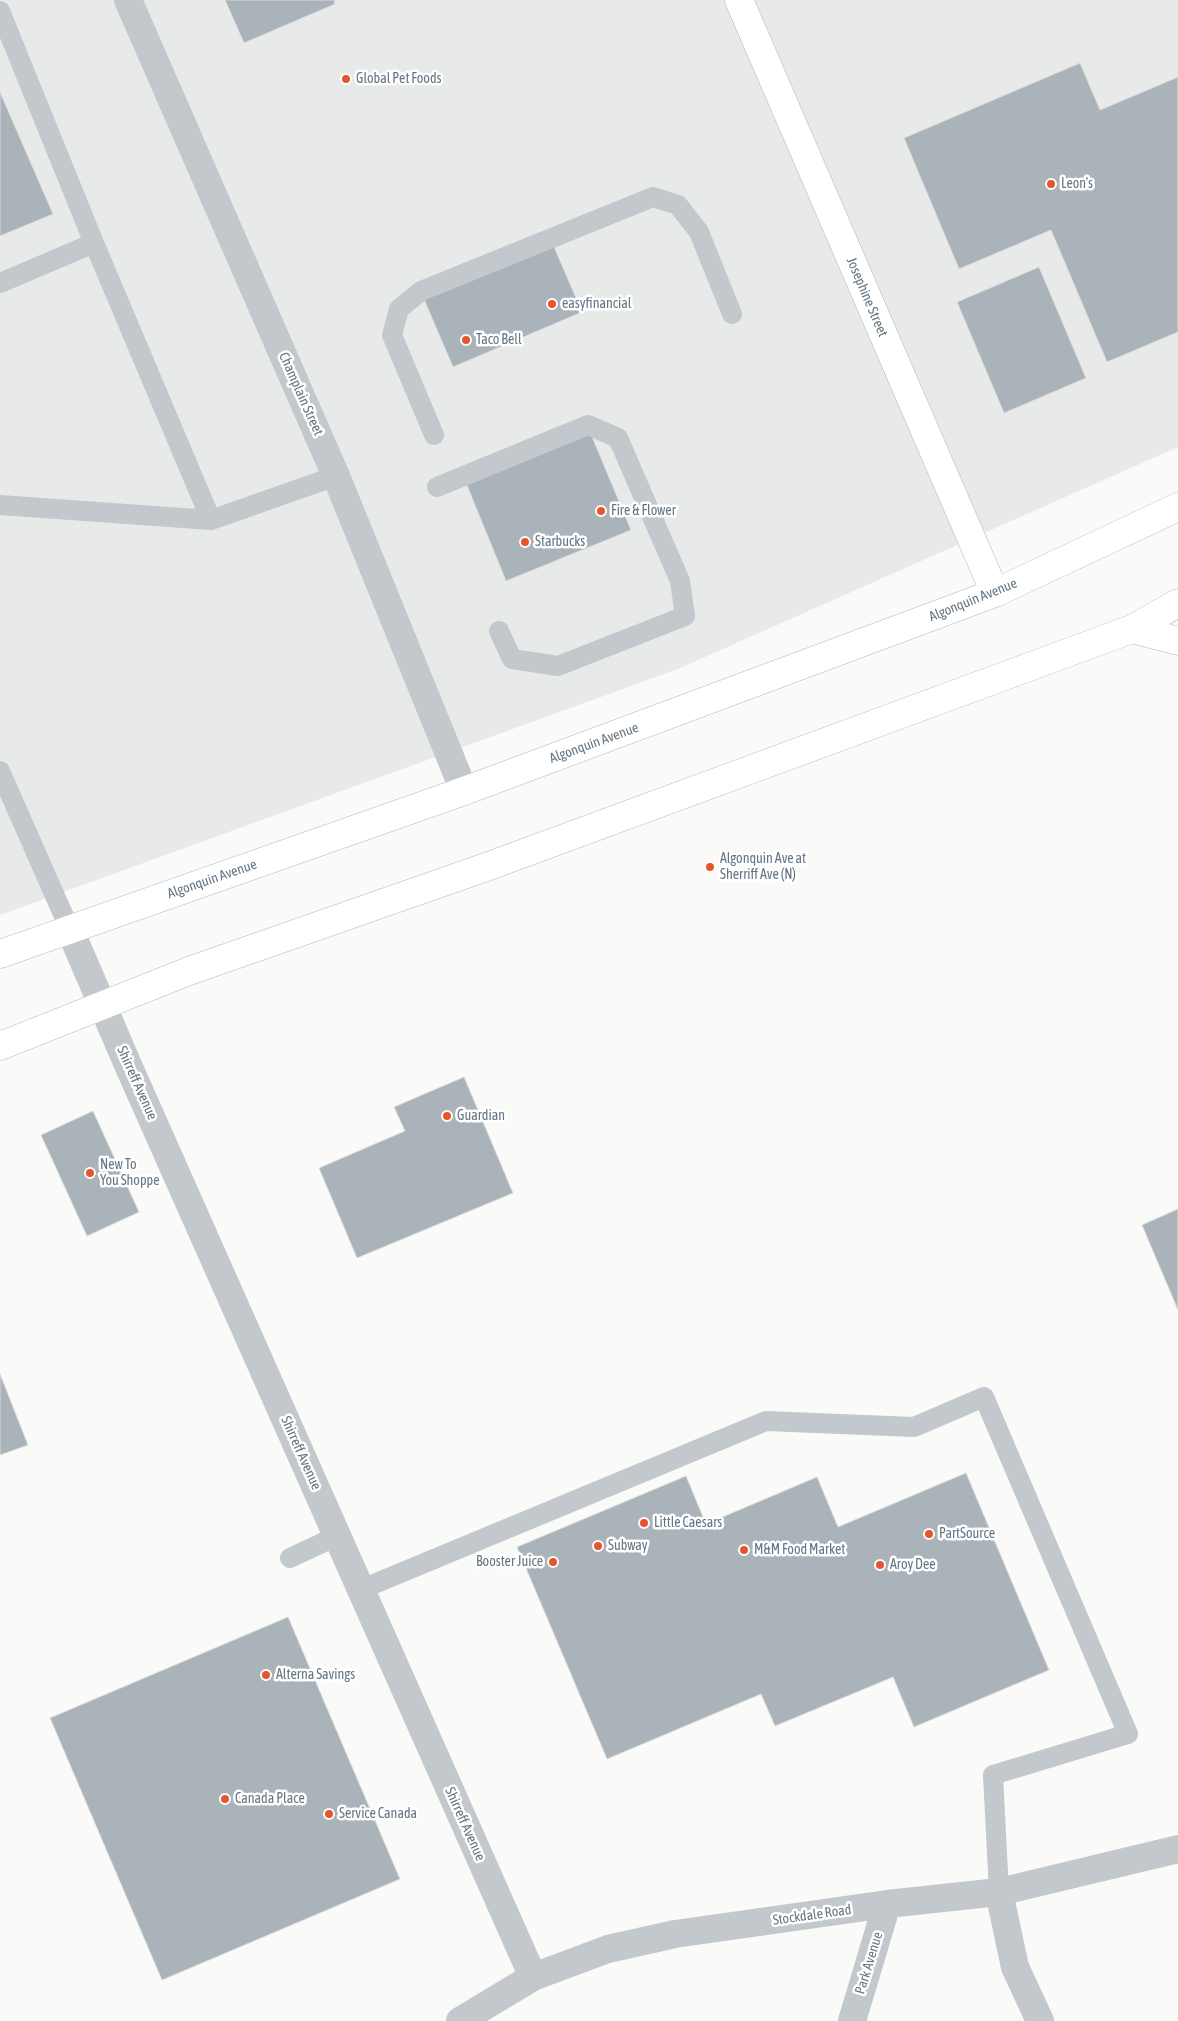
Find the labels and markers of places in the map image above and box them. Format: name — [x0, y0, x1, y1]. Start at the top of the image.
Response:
place label: Global Pet Foods — [356, 71, 441, 87]
marker: Global Pet Foods — [340, 73, 352, 85]
place label: Leon's — [1061, 176, 1093, 192]
marker: Leon's — [1045, 178, 1057, 190]
place label: easyfinancial — [562, 296, 631, 312]
marker: easyfinancial — [546, 298, 558, 310]
place label: Taco Bell — [476, 332, 522, 348]
marker: Taco Bell — [460, 334, 472, 346]
place label: Fire & Flower — [611, 503, 676, 519]
marker: Fire & Flower — [595, 505, 607, 517]
place label: Starbucks — [535, 534, 585, 550]
marker: Starbucks — [519, 536, 531, 548]
place label: Algonquin Ave at Sherriff Ave (N) — [720, 851, 806, 884]
marker: Algonquin Ave at Sherriff Ave (N) — [704, 861, 716, 873]
place label: Guardian — [457, 1108, 505, 1124]
marker: Guardian — [441, 1110, 453, 1122]
place label: New To You Shoppe — [100, 1157, 160, 1190]
marker: New To You Shoppe — [84, 1167, 96, 1179]
place label: Little Caesars — [654, 1515, 722, 1531]
marker: Little Caesars — [638, 1517, 650, 1529]
place label: PartSource — [939, 1526, 995, 1542]
marker: PartSource — [923, 1528, 935, 1540]
place label: Subway — [608, 1538, 648, 1554]
marker: Subway — [592, 1540, 604, 1552]
place label: M&M Food Market — [754, 1542, 845, 1558]
marker: M&M Food Market — [738, 1544, 750, 1556]
place label: Booster Juice — [476, 1554, 543, 1570]
marker: Booster Juice — [547, 1556, 559, 1568]
place label: Aroy Dee — [890, 1557, 936, 1573]
marker: Aroy Dee — [874, 1559, 886, 1571]
place label: Alterna Savings — [276, 1667, 355, 1683]
marker: Alterna Savings — [260, 1669, 272, 1681]
place label: Canada Place — [235, 1791, 305, 1807]
marker: Canada Place — [219, 1793, 231, 1805]
place label: Service Canada — [339, 1806, 417, 1822]
marker: Service Canada — [323, 1808, 335, 1820]

